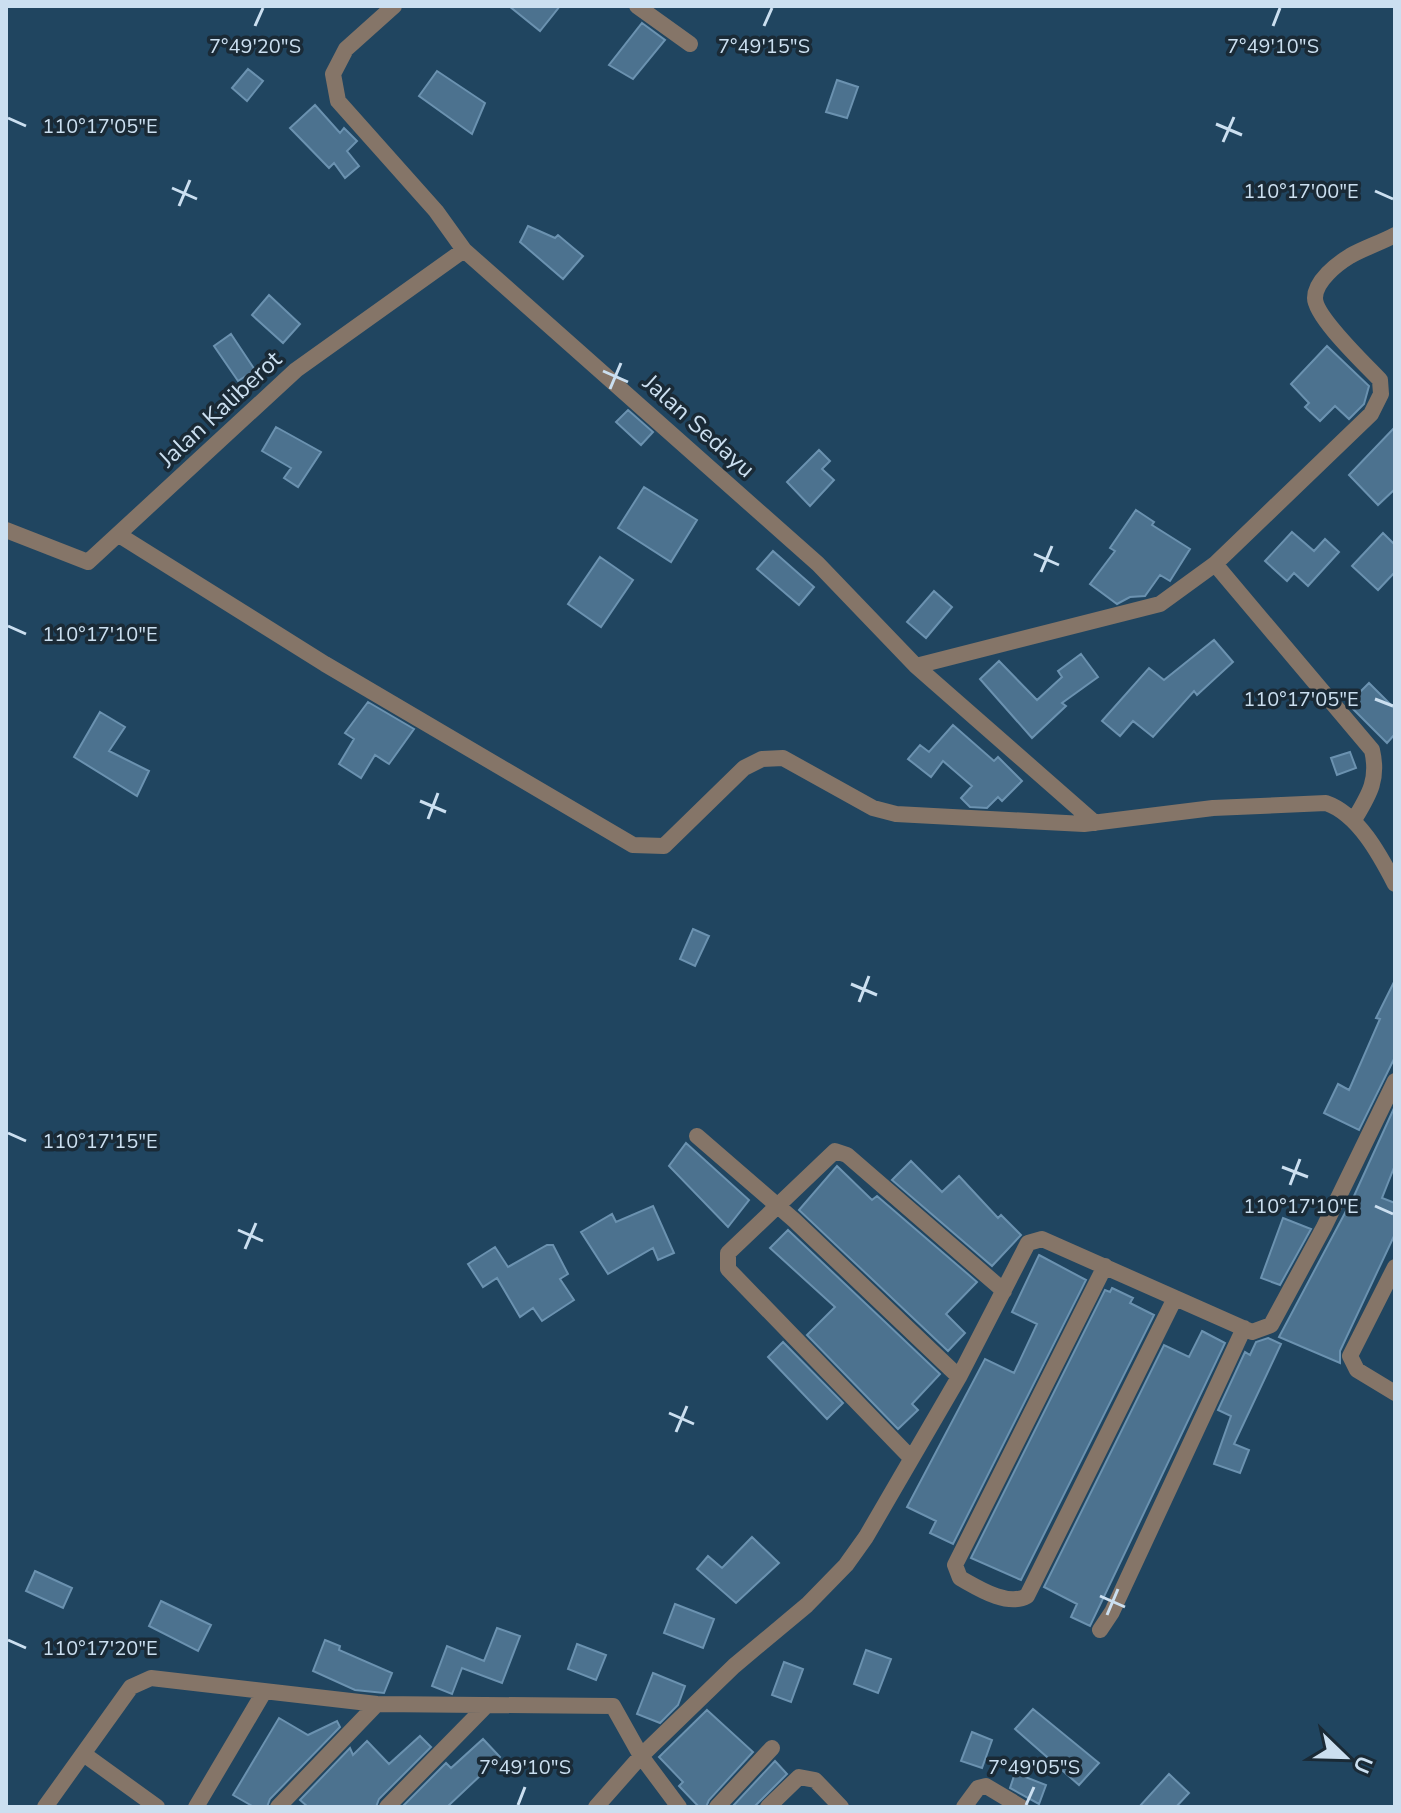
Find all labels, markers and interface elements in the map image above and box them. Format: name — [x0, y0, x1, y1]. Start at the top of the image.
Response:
text: 7°49'20"S — [209, 33, 301, 60]
text: 7°49'15"S — [718, 33, 810, 60]
text: 7°49'10"S — [1227, 33, 1319, 60]
text: 110°17'05"E — [42, 113, 158, 140]
text: 110°17'00"E — [1243, 178, 1359, 205]
street label: Jalan Kaliberot — [151, 343, 289, 475]
street label: Jalan Sedayu — [636, 367, 762, 485]
text: 110°17'10"E — [42, 621, 158, 648]
text: 110°17'05"E — [1243, 686, 1359, 713]
text: 110°17'15"E — [42, 1128, 158, 1155]
text: 110°17'10"E — [1243, 1193, 1359, 1220]
text: 110°17'20"E — [42, 1635, 158, 1662]
north arrow — [1305, 1717, 1385, 1797]
text: U — [1346, 1751, 1379, 1778]
text: 7°49'10"S — [479, 1754, 571, 1781]
text: 7°49'05"S — [988, 1754, 1080, 1781]

